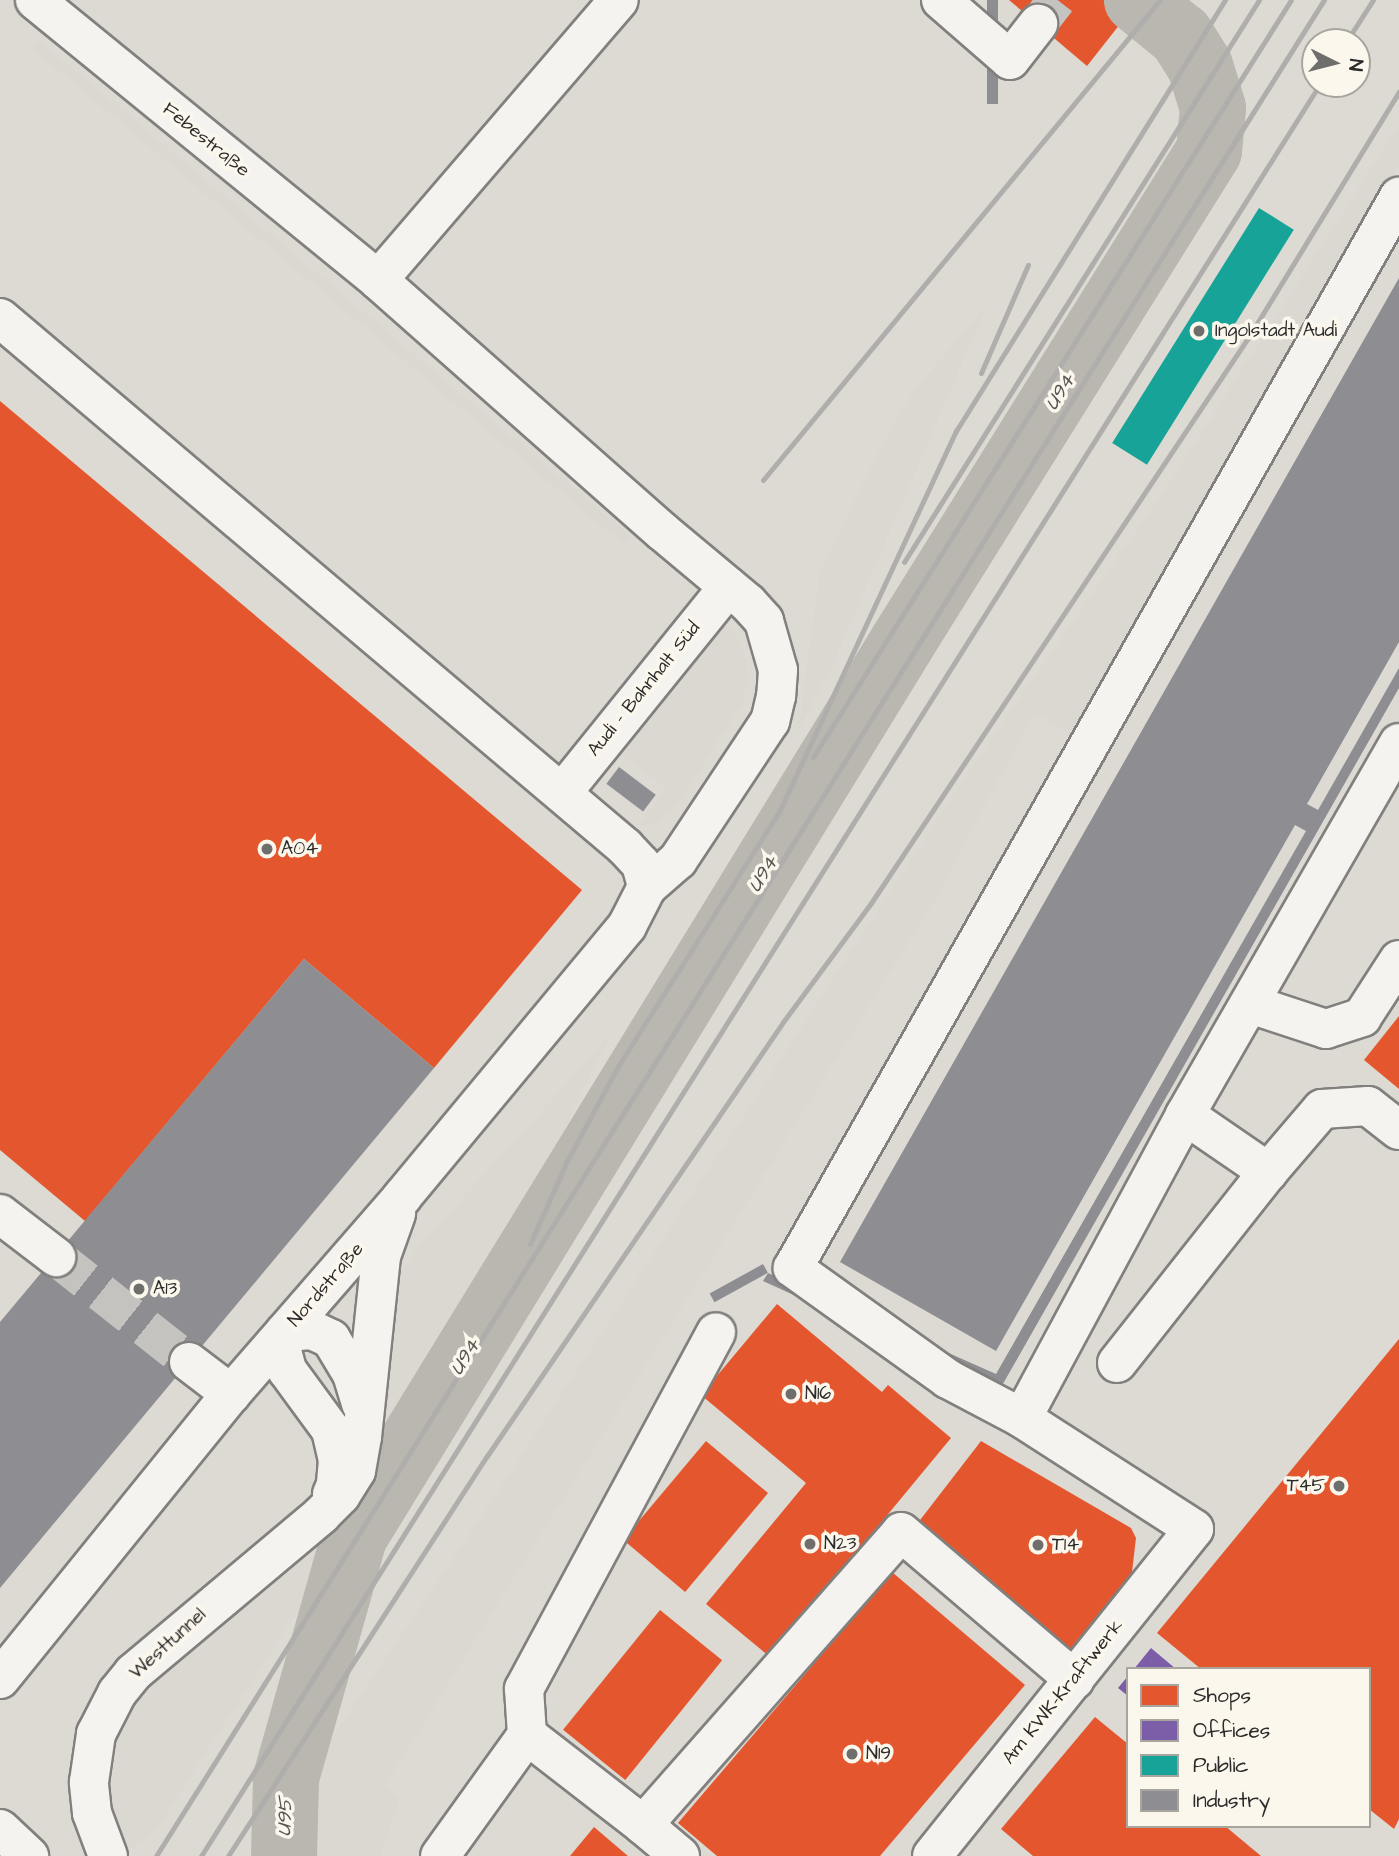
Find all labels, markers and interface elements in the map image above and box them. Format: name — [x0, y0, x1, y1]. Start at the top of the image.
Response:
north arrow — [1301, 28, 1371, 98]
text: N — [1341, 58, 1369, 72]
street label: Febestraße — [158, 98, 254, 182]
place label: Ingolstadt Audi — [1215, 320, 1337, 342]
marker: Ingolstadt Audi — [1189, 321, 1209, 341]
water label: U94 — [1039, 369, 1081, 415]
street label: Audi - Bahnhalt Süd — [583, 617, 705, 761]
place label: A04 — [281, 838, 318, 860]
marker: A04 — [259, 841, 275, 857]
water label: U94 — [742, 851, 784, 897]
street label: Nordstraße — [283, 1238, 369, 1332]
place label: A13 — [153, 1278, 177, 1300]
marker: A13 — [131, 1281, 147, 1297]
water label: U94 — [444, 1334, 486, 1380]
place label: N16 — [805, 1383, 831, 1405]
marker: N16 — [783, 1386, 799, 1402]
place label: T45 — [1287, 1475, 1325, 1497]
marker: T45 — [1331, 1478, 1347, 1494]
place label: N23 — [824, 1533, 856, 1555]
place label: T14 — [1052, 1534, 1079, 1556]
marker: N23 — [802, 1536, 818, 1552]
marker: T14 — [1030, 1537, 1046, 1553]
street label: Westtunnel — [125, 1604, 211, 1684]
street label: Am KWK-Kraftwerk — [998, 1615, 1128, 1769]
legend — [1126, 1667, 1371, 1828]
text: Shops — [1193, 1681, 1251, 1710]
text: Offices — [1193, 1716, 1270, 1745]
place label: N19 — [866, 1743, 891, 1765]
marker: N19 — [844, 1746, 860, 1762]
text: Public — [1193, 1751, 1249, 1780]
text: Industry — [1193, 1786, 1270, 1815]
water label: U95 — [272, 1797, 298, 1837]

